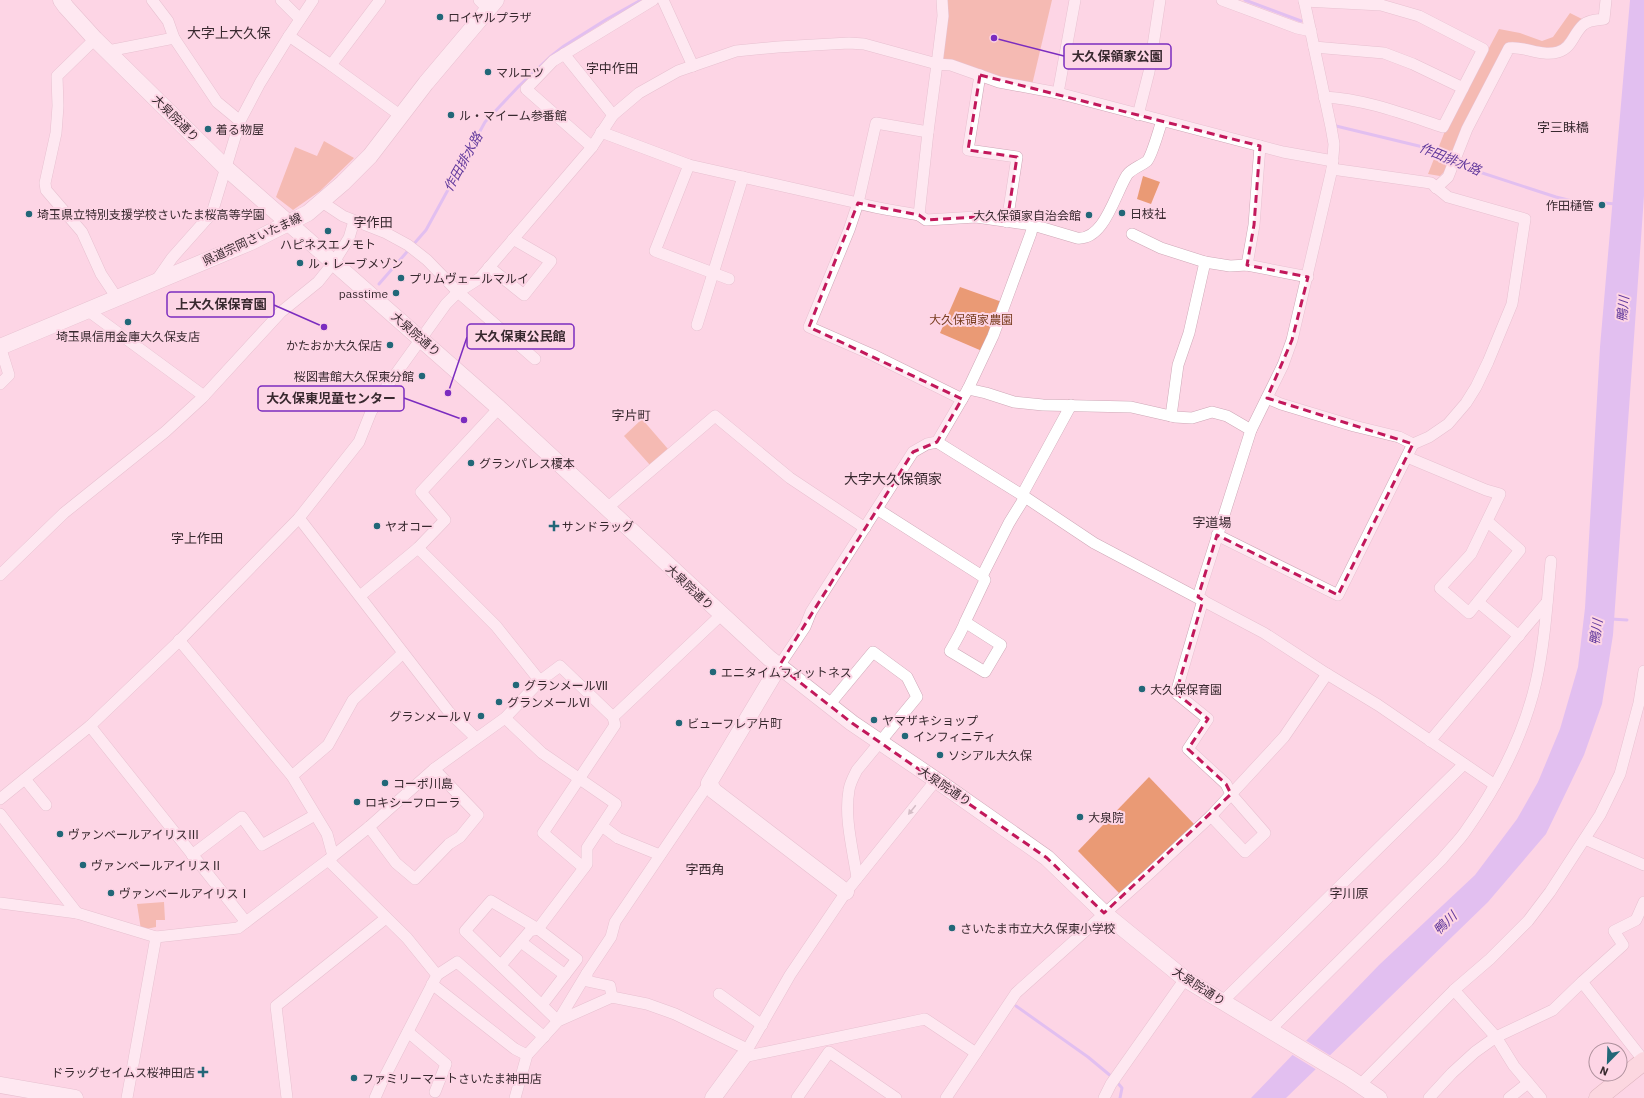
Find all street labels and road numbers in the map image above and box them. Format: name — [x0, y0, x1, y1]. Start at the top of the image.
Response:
street label: 大泉院通り — [149, 91, 203, 145]
street label: 県道宗岡さいたま線 — [200, 209, 304, 269]
street label: 大泉院通り — [388, 309, 444, 359]
street label: 大泉院通り — [663, 561, 717, 613]
street label: 大泉院通り — [916, 763, 974, 809]
street label: 大泉院通り — [1170, 963, 1228, 1009]

